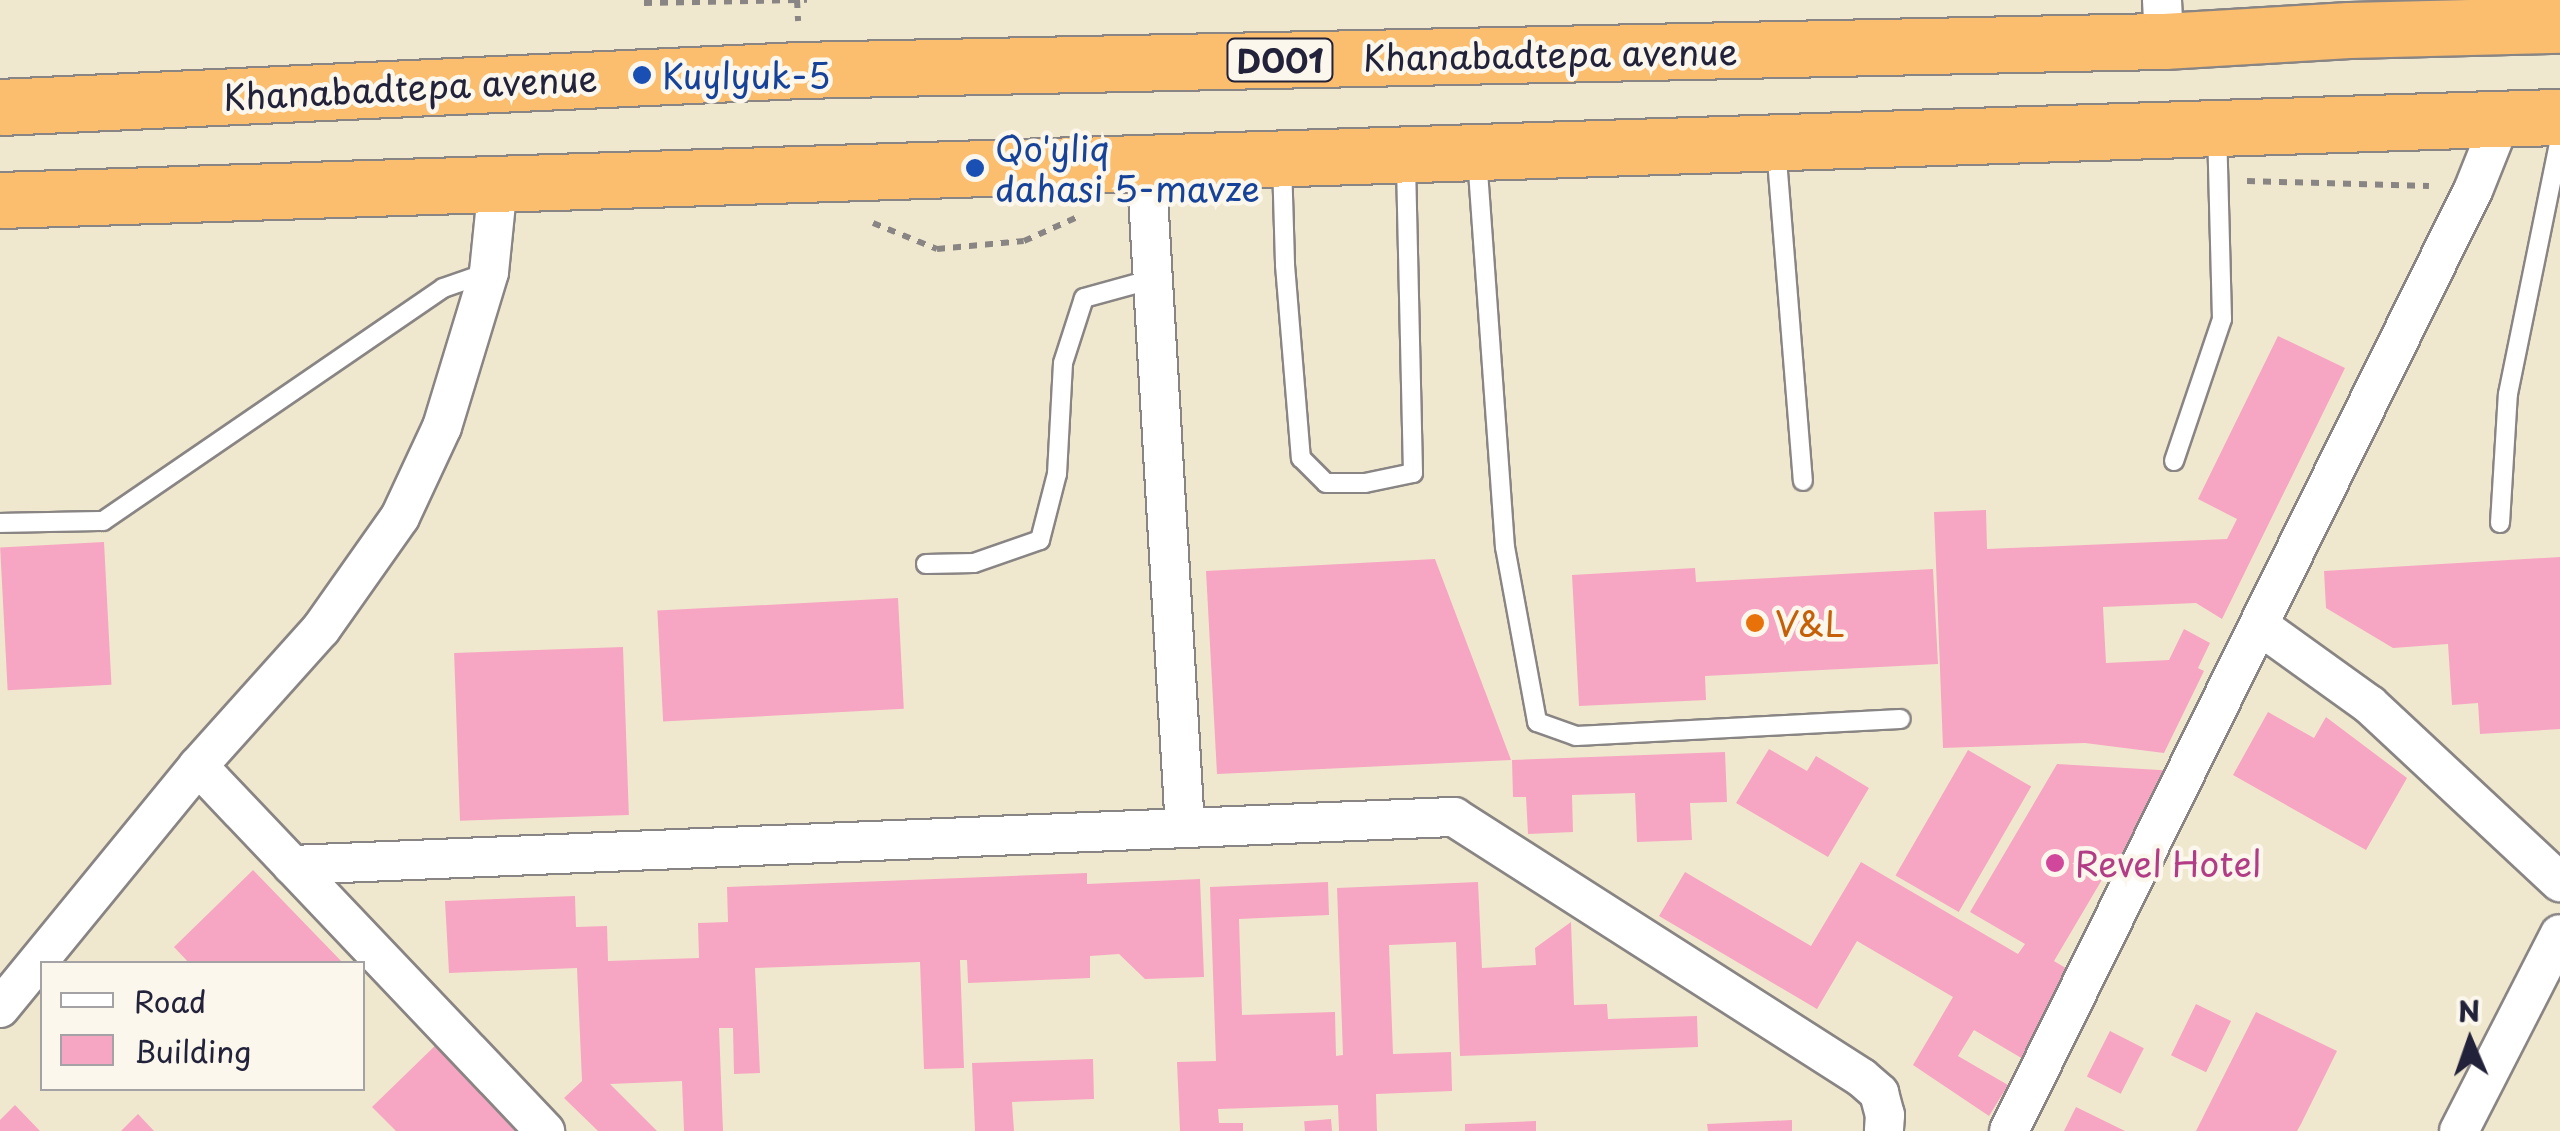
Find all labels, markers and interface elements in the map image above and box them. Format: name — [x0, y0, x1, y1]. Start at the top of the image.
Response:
street label: Khanabadtepa avenue — [1363, 30, 1737, 78]
road number: D001 — [1225, 33, 1335, 87]
place label: Kuylyuk-5 — [662, 54, 830, 96]
street label: Khanabadtepa avenue — [222, 56, 598, 118]
marker: Kuylyuk-5 — [631, 64, 653, 86]
place label: Qo'yliq dahasi 5-mavze — [995, 127, 1260, 209]
marker: Qo'yliq dahasi 5-mavze — [964, 157, 986, 179]
place label: V&L — [1775, 602, 1845, 644]
marker: V&L — [1744, 612, 1766, 634]
place label: Revel Hotel — [2075, 842, 2263, 884]
marker: Revel Hotel — [2044, 852, 2066, 874]
legend — [40, 961, 365, 1091]
text: Road — [134, 978, 207, 1023]
text: N — [2457, 989, 2481, 1032]
north arrow — [2420, 991, 2520, 1091]
text: Building — [134, 1028, 251, 1073]

